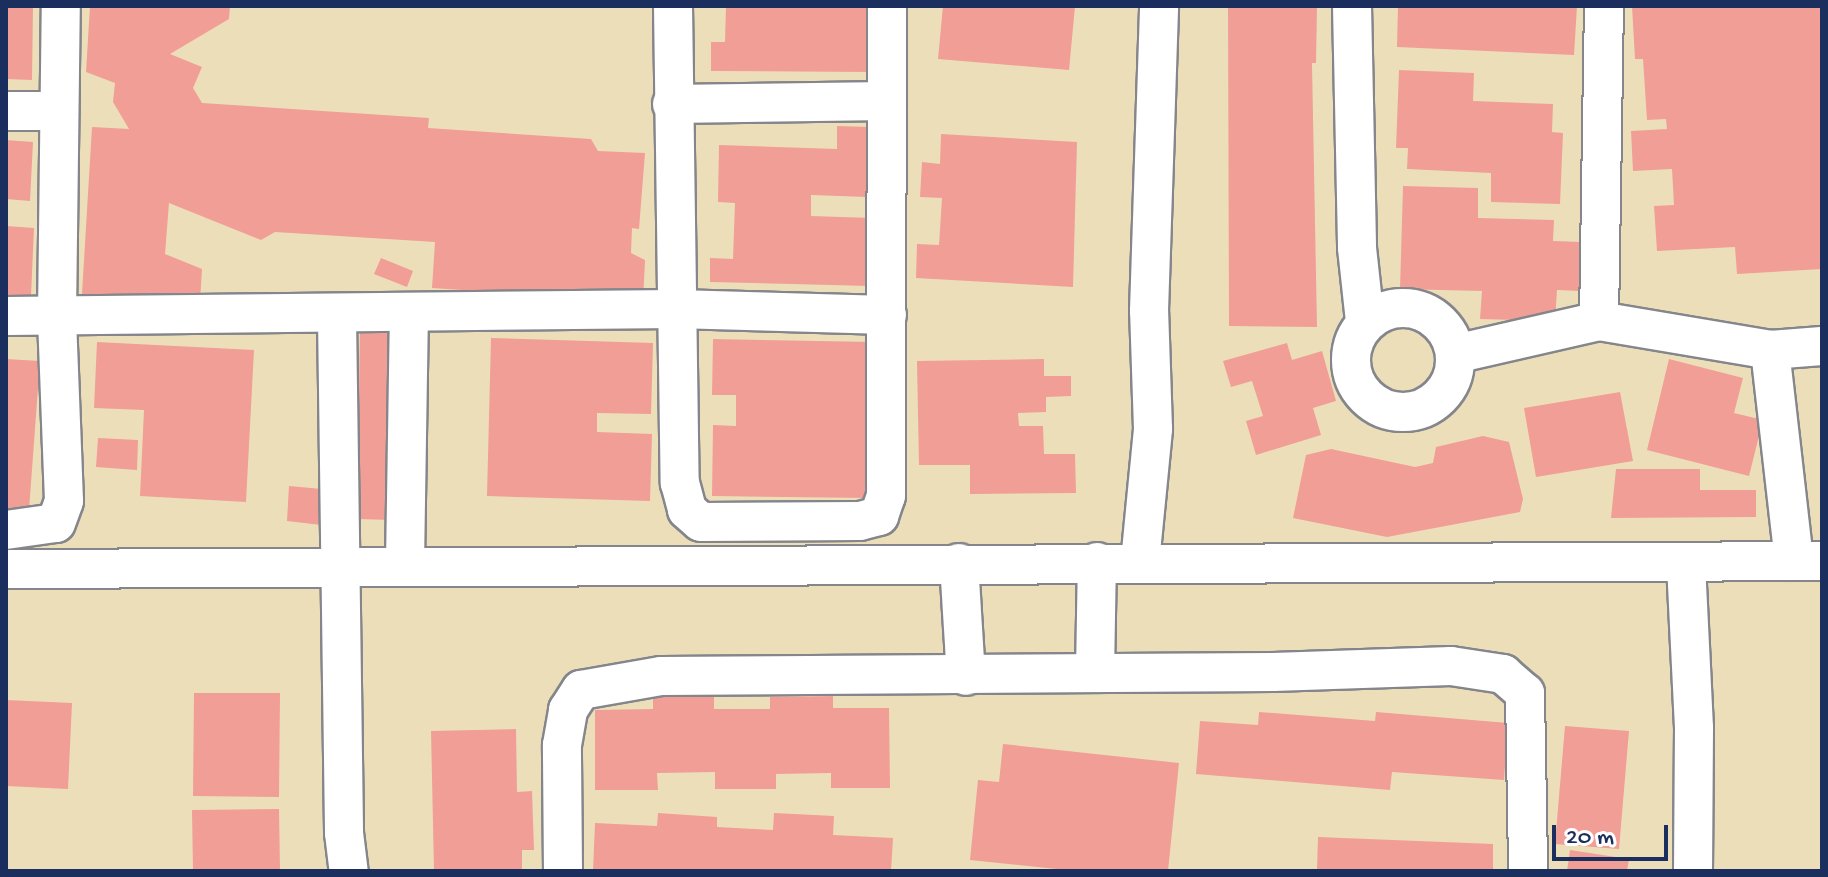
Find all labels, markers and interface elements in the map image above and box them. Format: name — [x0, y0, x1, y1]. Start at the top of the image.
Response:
scale bar — [1556, 809, 1672, 859]
text: 20 m — [1566, 824, 1614, 853]

